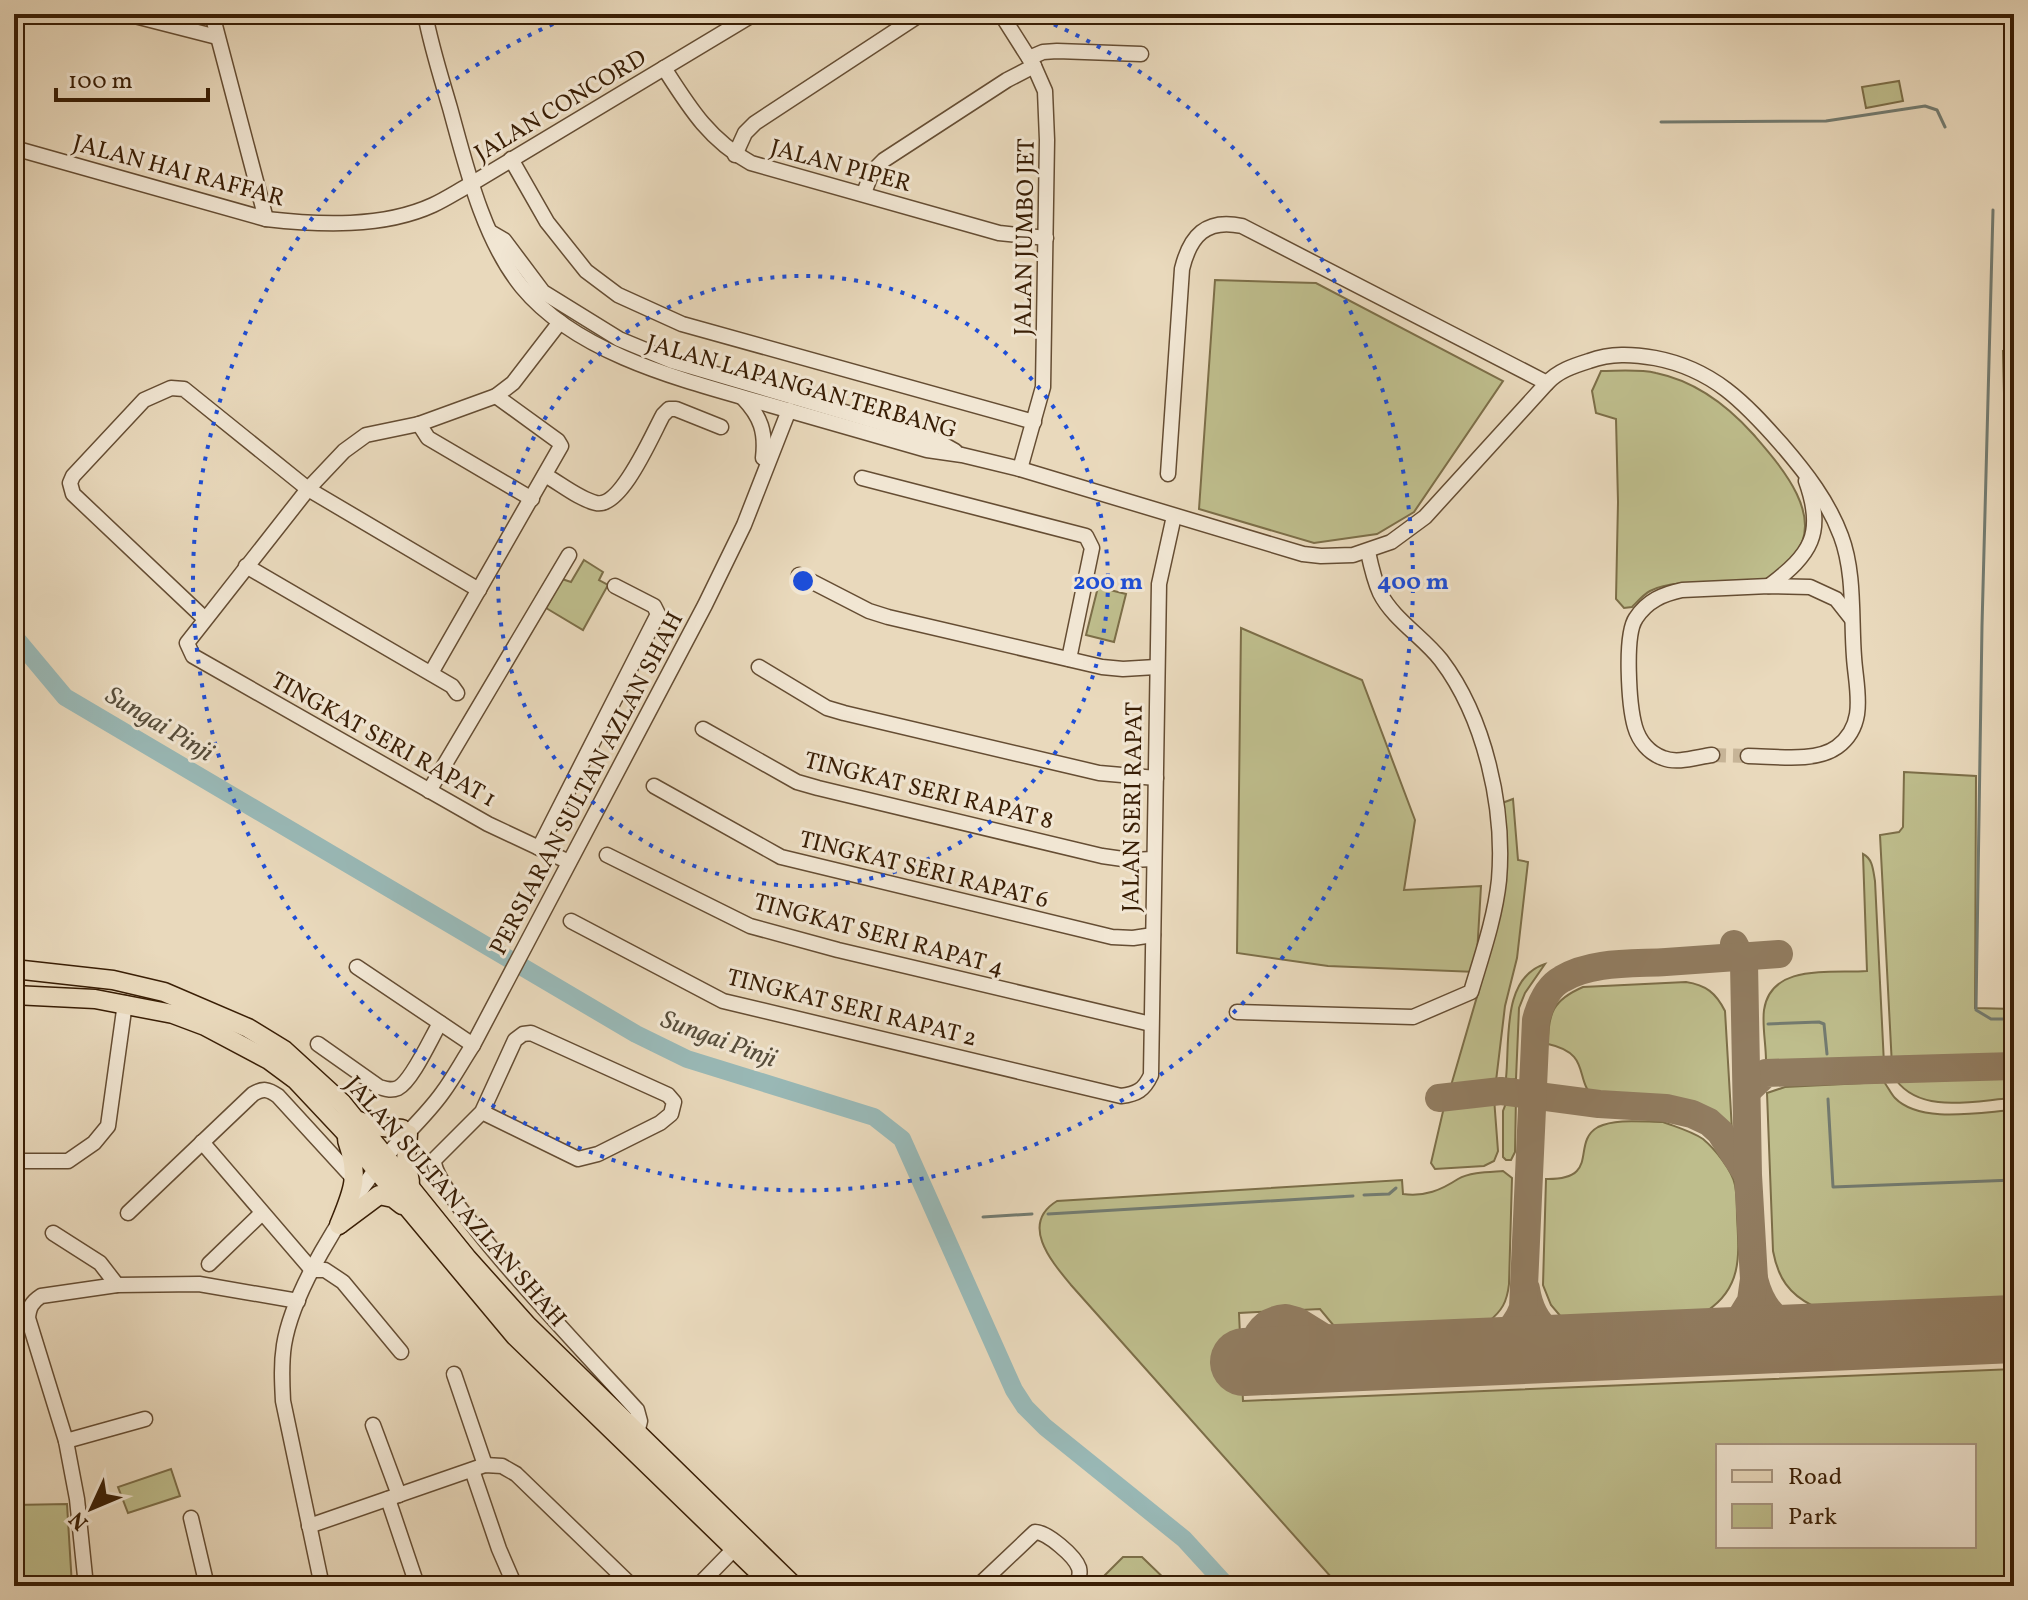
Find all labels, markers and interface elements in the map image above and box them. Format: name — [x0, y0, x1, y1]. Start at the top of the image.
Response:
street label: JALAN CONCORD — [469, 42, 653, 171]
scale bar — [56, 52, 208, 102]
text: 100 m — [68, 65, 133, 99]
street label: JALAN HAI RAFFAR — [69, 127, 288, 217]
street label: JALAN PIPER — [766, 132, 915, 202]
street label: JALAN JUMBO JET — [1007, 138, 1045, 336]
street label: JALAN LAPANGAN TERBANG — [642, 327, 961, 449]
text: 200 m — [1073, 566, 1143, 600]
text: 400 m — [1377, 566, 1449, 600]
centre of rings — [789, 567, 817, 595]
street label: PERSIARAN SULTAN AZLAN SHAH — [483, 606, 693, 962]
street label: TINGKAT SERI RAPAT 1 — [264, 665, 502, 817]
water label: Sungai Pinji — [98, 678, 220, 772]
street label: JALAN SERI RAPAT — [1115, 702, 1153, 913]
street label: TINGKAT SERI RAPAT 8 — [800, 744, 1057, 839]
street label: TINGKAT SERI RAPAT 6 — [795, 824, 1052, 918]
street label: TINGKAT SERI RAPAT 4 — [749, 886, 1007, 986]
street label: TINGKAT SERI RAPAT 2 — [723, 961, 980, 1056]
water label: Sungai Pinji — [655, 1002, 782, 1078]
street label: JALAN SULTAN AZLAN SHAH — [336, 1069, 573, 1335]
legend — [1716, 1444, 1976, 1548]
text: Road — [1788, 1461, 1842, 1495]
north arrow — [52, 1468, 132, 1548]
text: Park — [1788, 1501, 1837, 1535]
text: N — [63, 1504, 96, 1537]

